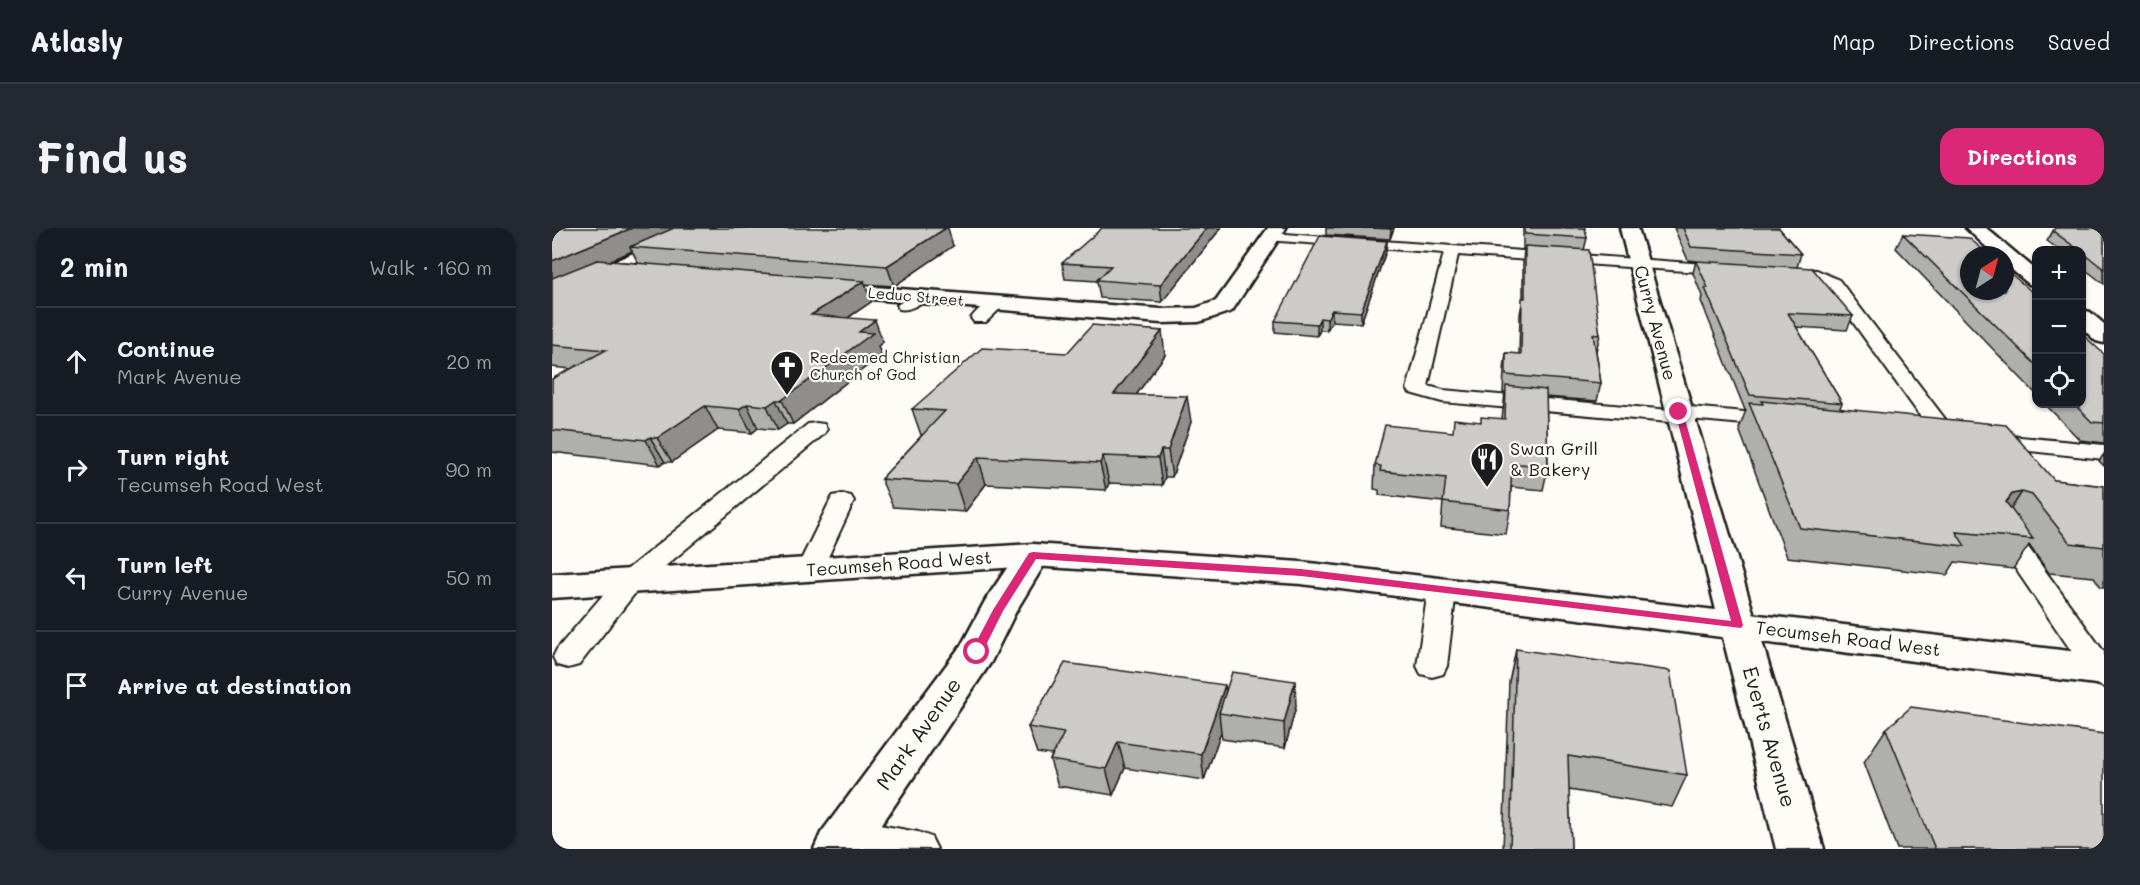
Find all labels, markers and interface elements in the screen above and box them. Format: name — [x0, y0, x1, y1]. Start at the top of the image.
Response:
text: Atlasly — [30, 23, 124, 59]
text: Map — [1832, 28, 1875, 55]
text: Directions — [1908, 28, 2015, 55]
text: Saved — [2048, 28, 2110, 55]
button: Directions — [1940, 128, 2104, 185]
text: Find us — [36, 129, 188, 184]
north arrow — [1960, 246, 2014, 300]
map controls — [2032, 246, 2086, 408]
button: + — [2032, 246, 2086, 300]
text: 2 min — [60, 250, 128, 284]
text: Walk · 160 m — [369, 254, 492, 280]
street label: Curry Avenue — [1629, 263, 1683, 383]
street label: Leduc Street — [867, 282, 965, 310]
button: − — [2032, 300, 2086, 354]
text: Continue — [117, 334, 215, 363]
icon: ahead — [60, 345, 93, 378]
place label: Redeemed Christian Church of God — [810, 347, 960, 384]
text: 20 m — [446, 348, 492, 374]
church icon: Redeemed Christian Church of God — [769, 349, 805, 396]
button: locate — [2032, 354, 2086, 408]
text: Mark Avenue — [117, 363, 242, 389]
route end — [1665, 398, 1691, 424]
place label: Swan Grill & Bakery — [1510, 436, 1598, 481]
restaurant icon: Swan Grill & Bakery — [1469, 441, 1505, 488]
text: Turn right — [117, 442, 229, 471]
icon: right — [60, 453, 93, 486]
text: 90 m — [446, 456, 492, 482]
text: Tecumseh Road West — [117, 471, 324, 497]
street label: Tecumseh Road West — [805, 545, 993, 581]
text: Turn left — [117, 550, 213, 579]
icon: left — [60, 561, 93, 594]
text: 50 m — [446, 564, 492, 590]
text: Curry Avenue — [117, 579, 248, 605]
street label: Tecumseh Road West — [1754, 615, 1942, 661]
route start — [963, 638, 989, 664]
street label: Everts Avenue — [1737, 663, 1803, 810]
icon: arrive — [60, 669, 93, 702]
text: Arrive at destination — [117, 671, 352, 700]
street label: Mark Avenue — [869, 672, 966, 794]

